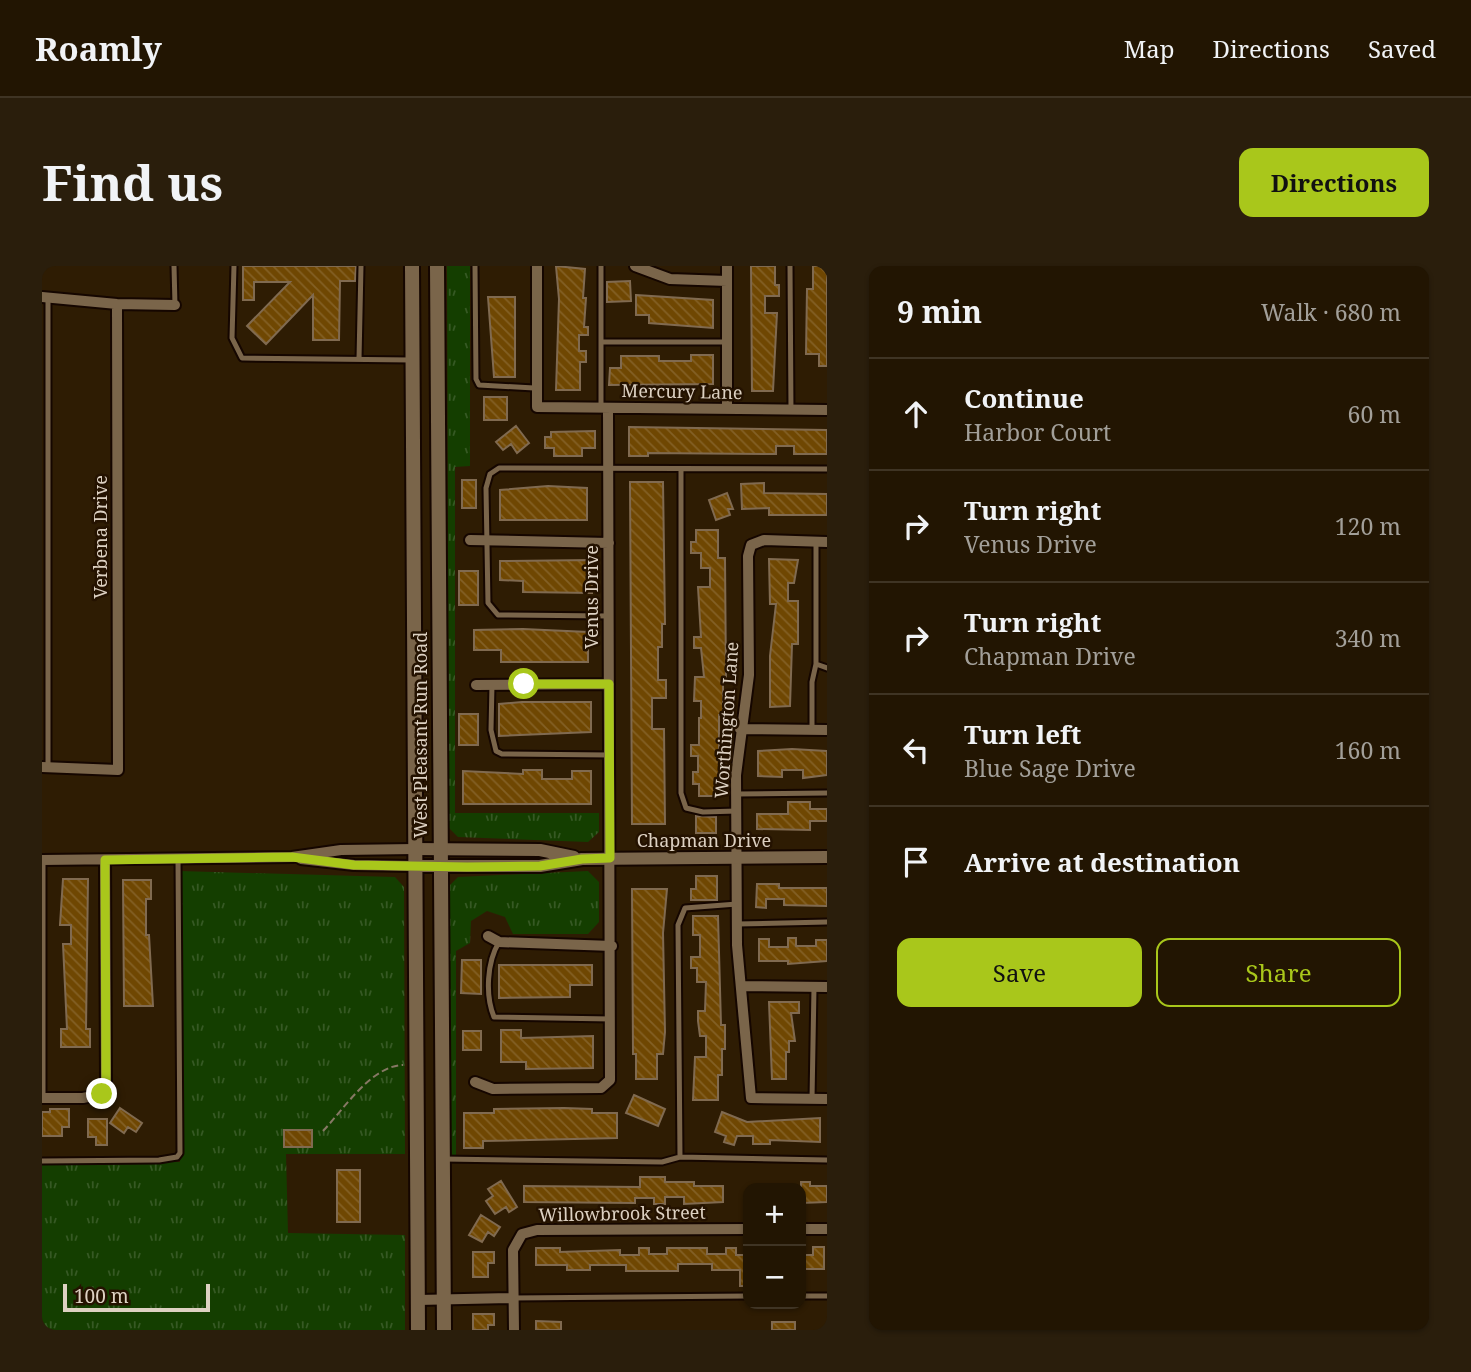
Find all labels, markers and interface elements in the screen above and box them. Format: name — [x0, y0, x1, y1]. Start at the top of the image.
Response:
text: Roamly — [35, 26, 162, 71]
text: Map — [1124, 32, 1175, 65]
text: Directions — [1213, 32, 1330, 65]
text: Saved — [1368, 32, 1436, 65]
button: Directions — [1239, 148, 1429, 217]
text: Find us — [42, 149, 223, 215]
text: 9 min — [897, 291, 982, 332]
text: Walk · 680 m — [1261, 296, 1401, 328]
street label: Mercury Lane — [621, 378, 743, 404]
text: Continue — [964, 380, 1084, 416]
icon: ahead — [897, 395, 935, 433]
text: 60 m — [1348, 398, 1401, 430]
text: Harbor Court — [964, 416, 1111, 448]
street label: Verbena Drive — [88, 475, 112, 599]
text: Turn right — [964, 492, 1101, 528]
icon: right — [897, 507, 935, 545]
text: 120 m — [1335, 510, 1401, 542]
text: Venus Drive — [964, 528, 1097, 560]
street label: Venus Drive — [579, 545, 603, 649]
text: Turn right — [964, 604, 1101, 640]
icon: right — [897, 619, 935, 657]
text: 340 m — [1335, 622, 1401, 654]
street label: West Pleasant Run Road — [408, 632, 432, 838]
text: Chapman Drive — [964, 640, 1136, 672]
street label: Worthington Lane — [709, 641, 743, 799]
route start — [508, 668, 539, 699]
text: Turn left — [964, 716, 1081, 752]
icon: left — [897, 731, 935, 769]
text: 160 m — [1335, 734, 1401, 766]
text: Blue Sage Drive — [964, 752, 1136, 784]
street label: Chapman Drive — [637, 828, 771, 852]
icon: arrive — [897, 843, 935, 881]
text: Arrive at destination — [964, 844, 1240, 880]
button: Save — [897, 938, 1142, 1007]
button: Share — [1156, 938, 1401, 1007]
route end — [86, 1078, 117, 1109]
map controls — [743, 1183, 806, 1309]
button: + — [743, 1183, 806, 1246]
street label: Willowbrook Street — [538, 1200, 706, 1226]
button: − — [743, 1246, 806, 1309]
scale bar — [63, 1281, 210, 1313]
text: 100 m — [74, 1283, 129, 1309]

